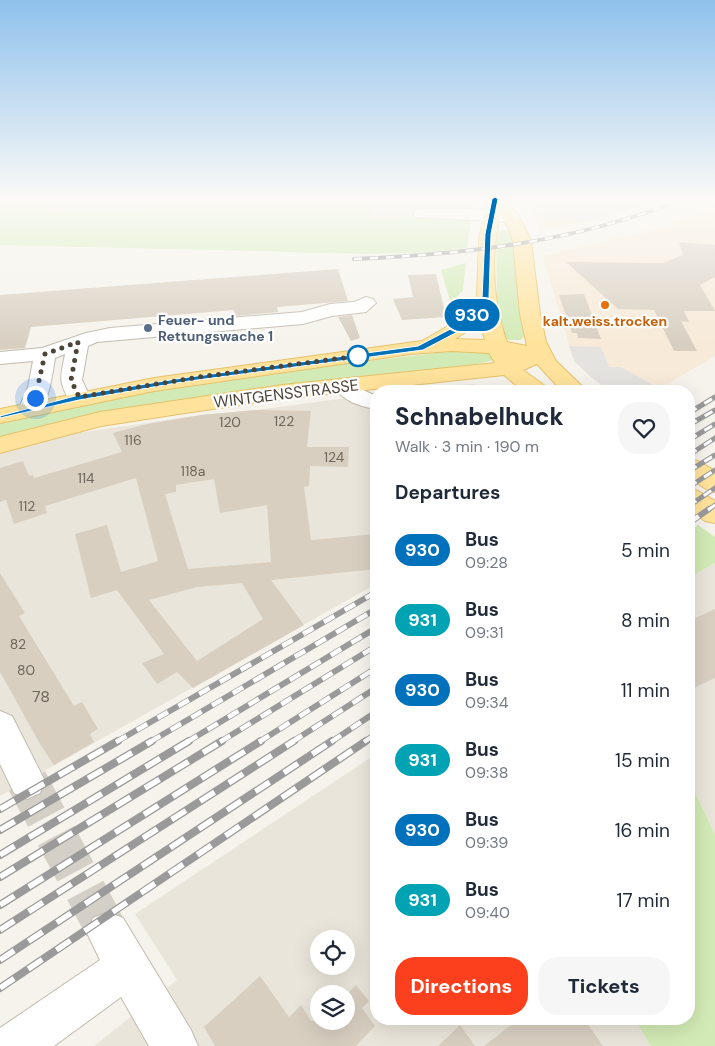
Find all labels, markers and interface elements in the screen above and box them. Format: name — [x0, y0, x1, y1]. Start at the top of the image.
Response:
line badge: 930 — [443, 299, 501, 331]
marker: kalt.weiss.trocken — [599, 299, 611, 311]
text: 930 — [455, 303, 489, 327]
place label: Feuer- und Rettungswache 1 — [158, 311, 273, 345]
place label: kalt.weiss.trocken — [543, 312, 667, 330]
marker: Feuer- und Rettungswache 1 — [142, 322, 154, 334]
unlabelled marker — [347, 345, 369, 367]
street label: WINTGENSSTRASSE — [212, 374, 360, 413]
your location — [23, 386, 48, 411]
text: Schnabelhuck — [395, 401, 564, 432]
button: heart — [618, 402, 670, 454]
house number: 122 — [274, 412, 294, 430]
house number: 120 — [219, 413, 241, 431]
house number: 116 — [124, 431, 142, 449]
text: Walk · 3 min · 190 m — [395, 436, 539, 457]
house number: 124 — [324, 448, 345, 466]
house number: 118a — [181, 462, 205, 480]
house number: 114 — [77, 469, 95, 487]
text: Departures — [395, 480, 500, 505]
house number: 112 — [19, 497, 35, 515]
text: Bus — [465, 527, 499, 552]
text: 930 — [405, 538, 440, 562]
text: 5 min — [621, 538, 670, 563]
text: 09:28 — [465, 552, 508, 573]
text: Bus — [465, 597, 499, 622]
text: 931 — [408, 608, 437, 632]
text: 8 min — [621, 608, 670, 633]
text: 09:31 — [465, 622, 503, 643]
house number: 82 — [10, 635, 26, 653]
house number: 80 — [17, 661, 35, 679]
text: Bus — [465, 667, 499, 692]
text: 930 — [405, 678, 440, 702]
text: 11 min — [621, 678, 670, 703]
house number: 78 — [32, 686, 50, 707]
text: 09:34 — [465, 692, 508, 713]
text: Bus — [465, 737, 499, 762]
text: 931 — [408, 748, 437, 772]
text: 15 min — [615, 748, 670, 773]
text: 09:38 — [465, 762, 508, 783]
text: Bus — [465, 807, 499, 832]
text: 930 — [405, 818, 440, 842]
text: 16 min — [615, 818, 670, 843]
text: 09:39 — [465, 832, 508, 853]
text: Bus — [465, 877, 499, 902]
text: 931 — [408, 888, 437, 912]
text: 17 min — [616, 888, 670, 913]
text: 09:40 — [465, 902, 510, 923]
map controls — [310, 930, 355, 1030]
button: locate — [310, 930, 355, 975]
button: Directions — [395, 957, 528, 1015]
button: Tickets — [538, 957, 670, 1015]
button: layers — [310, 985, 355, 1030]

